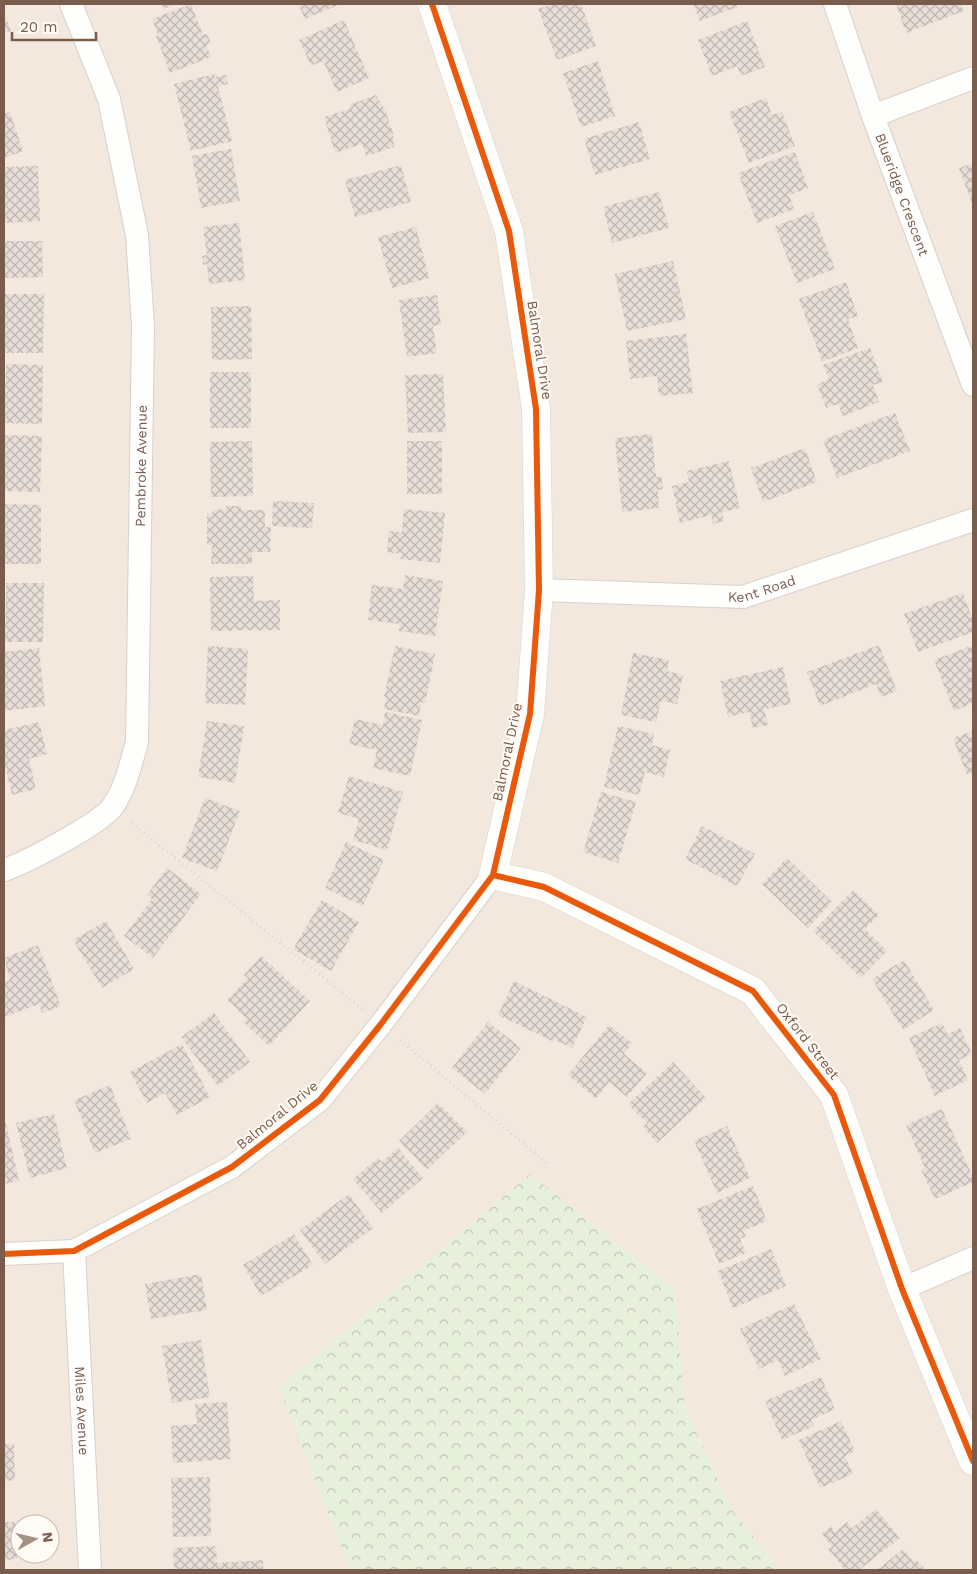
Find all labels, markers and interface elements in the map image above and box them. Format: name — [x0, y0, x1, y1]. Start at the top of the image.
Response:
scale bar — [12, 10, 96, 42]
text: 20 m — [20, 18, 58, 36]
street label: Blueridge Crescent — [872, 131, 932, 258]
street label: Balmoral Drive — [524, 299, 556, 401]
street label: Pembroke Avenue — [132, 405, 150, 527]
street label: Kent Road — [728, 572, 798, 605]
street label: Balmoral Drive — [489, 701, 525, 803]
street label: Oxford Street — [773, 1000, 843, 1083]
street label: Balmoral Drive — [233, 1077, 321, 1153]
street label: Miles Avenue — [72, 1366, 92, 1456]
north arrow — [10, 1514, 60, 1564]
text: N — [39, 1531, 57, 1543]

